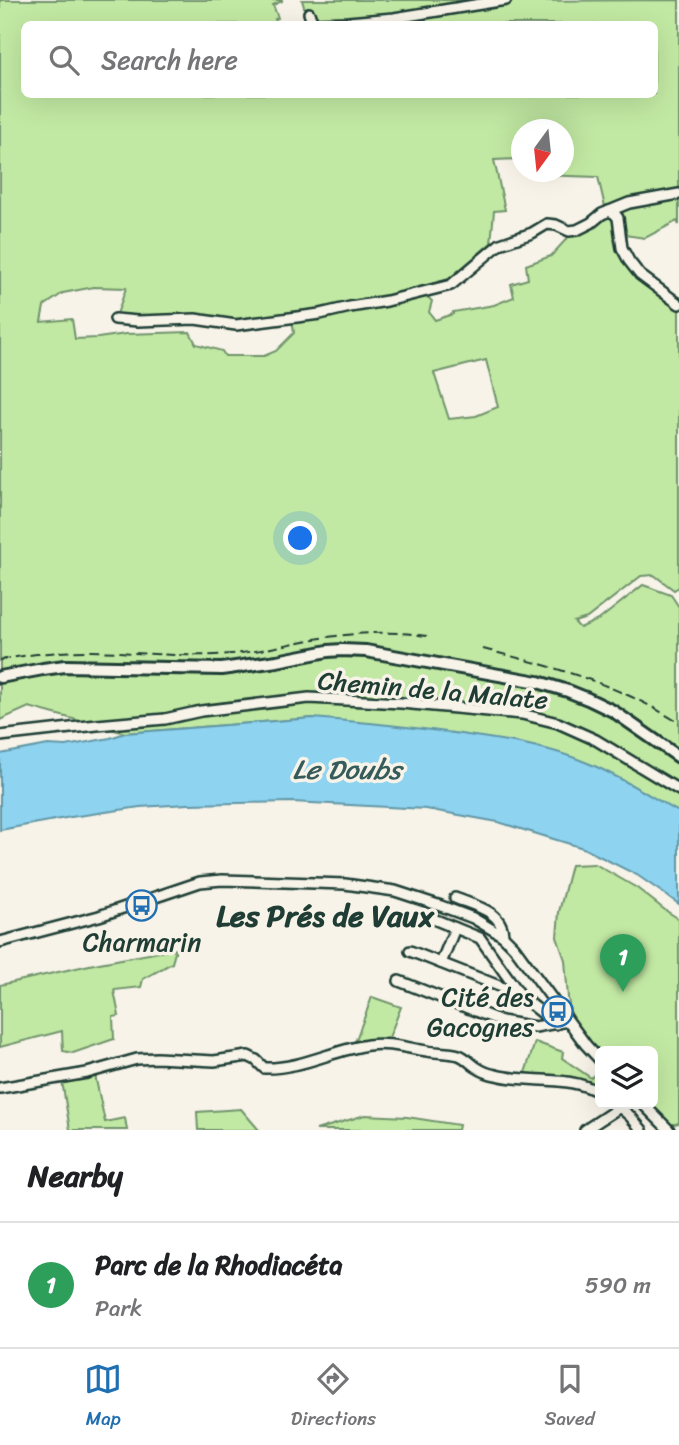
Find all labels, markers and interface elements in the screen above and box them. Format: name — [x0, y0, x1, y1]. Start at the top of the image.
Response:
search box — [21, 21, 658, 98]
text: Search here — [101, 37, 238, 83]
icon: search — [45, 41, 83, 79]
north arrow — [511, 119, 574, 182]
your location — [283, 521, 317, 555]
street label: Chemin de la Malate — [316, 657, 550, 723]
water label: Le Doubs — [293, 745, 405, 794]
bus stop icon: Charmarin — [125, 889, 159, 923]
district label: Les Prés de Vaux — [216, 889, 435, 943]
place label: Charmarin — [83, 919, 201, 965]
pin: 1 — [600, 934, 646, 992]
place label: Cité des Gacognes — [427, 974, 535, 1050]
bus stop icon: Cité des Gacognes — [540, 995, 574, 1029]
map controls — [595, 1046, 658, 1109]
button: layers — [595, 1046, 658, 1109]
text: Nearby — [28, 1149, 123, 1203]
text: Parc de la Rhodiacéta — [95, 1242, 343, 1288]
text: 1 — [46, 1265, 56, 1306]
text: 590 m — [585, 1265, 651, 1306]
text: Park — [95, 1288, 142, 1329]
tab: Map — [84, 1360, 122, 1435]
tab: Directions — [291, 1360, 376, 1435]
tab: Saved — [545, 1360, 595, 1435]

